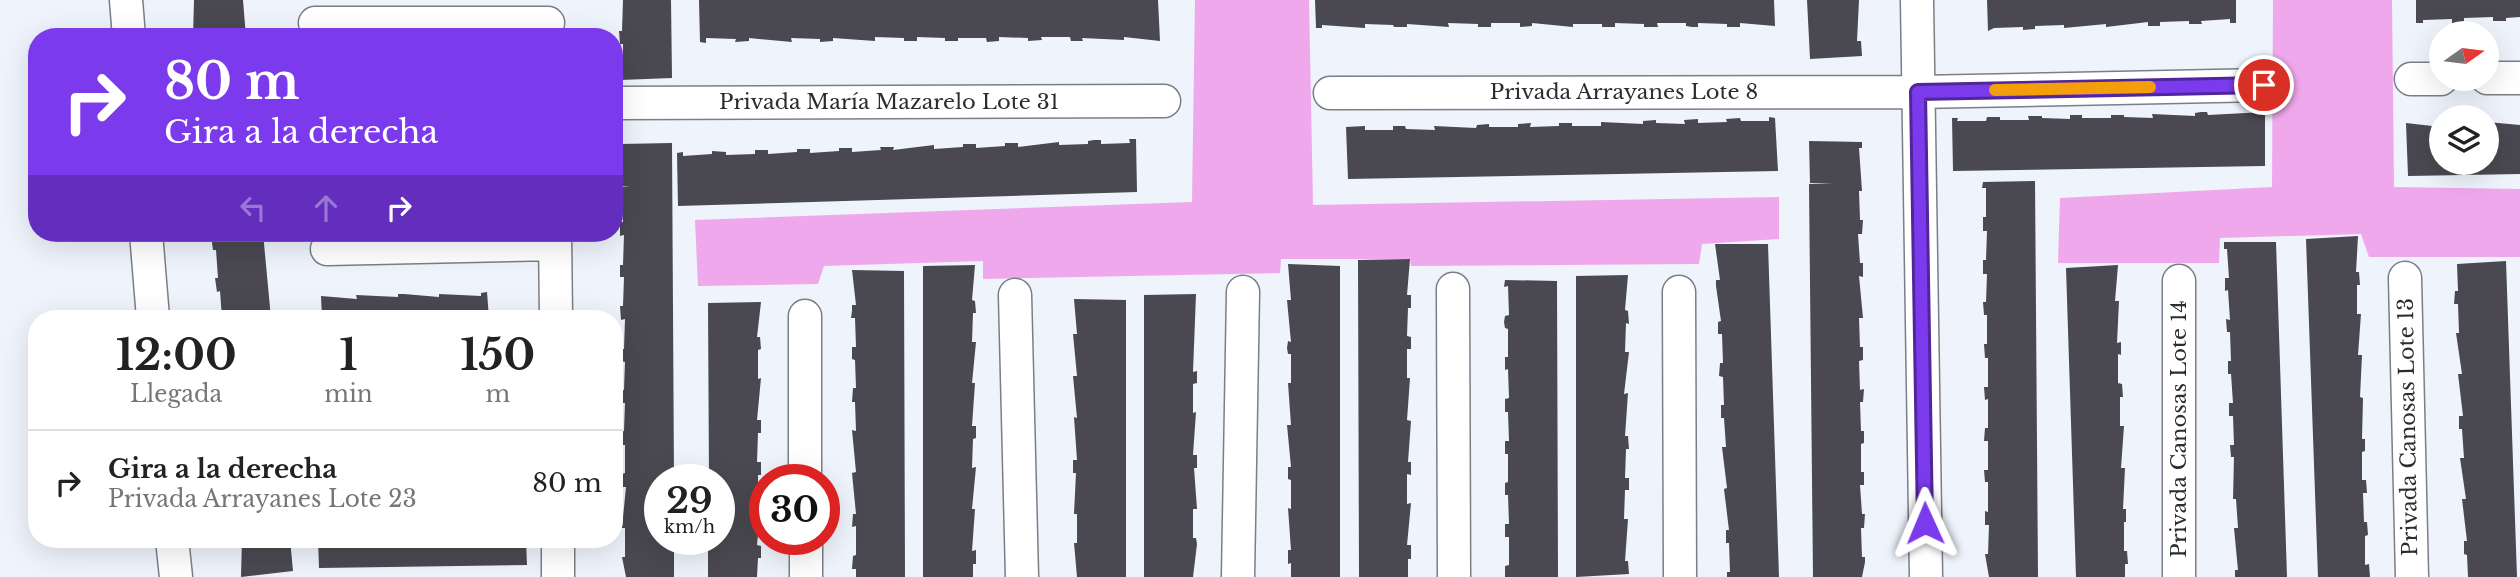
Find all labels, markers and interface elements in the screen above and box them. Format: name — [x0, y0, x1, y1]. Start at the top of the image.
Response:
north arrow — [2429, 21, 2499, 91]
map controls — [2429, 21, 2499, 175]
text: 80 m — [164, 51, 299, 112]
pin — [2234, 55, 2294, 115]
icon: right — [49, 56, 140, 147]
icon: arrive — [2245, 66, 2283, 104]
street label: Privada Arrayanes Lote 8 — [1490, 79, 1758, 105]
street label: Privada María Mazarelo Lote 31 — [719, 89, 1059, 115]
button: layers — [2429, 105, 2499, 175]
text: Gira a la derecha — [164, 112, 438, 152]
icon: left — [234, 189, 272, 227]
icon: ahead — [307, 189, 345, 227]
icon: right — [380, 189, 418, 227]
street label: Privada Canosas Lote 13 — [2393, 298, 2423, 556]
street label: Privada Canosas Lote 14 — [2166, 300, 2192, 558]
text: 12:00 — [116, 329, 237, 381]
text: 1 — [339, 329, 358, 381]
text: 150 — [460, 329, 535, 381]
text: Llegada — [130, 380, 222, 408]
text: min — [324, 380, 373, 408]
text: m — [485, 380, 510, 408]
text: Gira a la derecha — [108, 453, 337, 485]
icon: right — [49, 464, 87, 502]
speed limit sign: 30 — [749, 464, 840, 555]
text: 80 m — [532, 467, 602, 499]
text: 29 — [666, 479, 713, 522]
text: Privada Arrayanes Lote 23 — [108, 485, 417, 513]
position arrow — [1888, 486, 1962, 560]
text: km/h — [664, 516, 715, 538]

